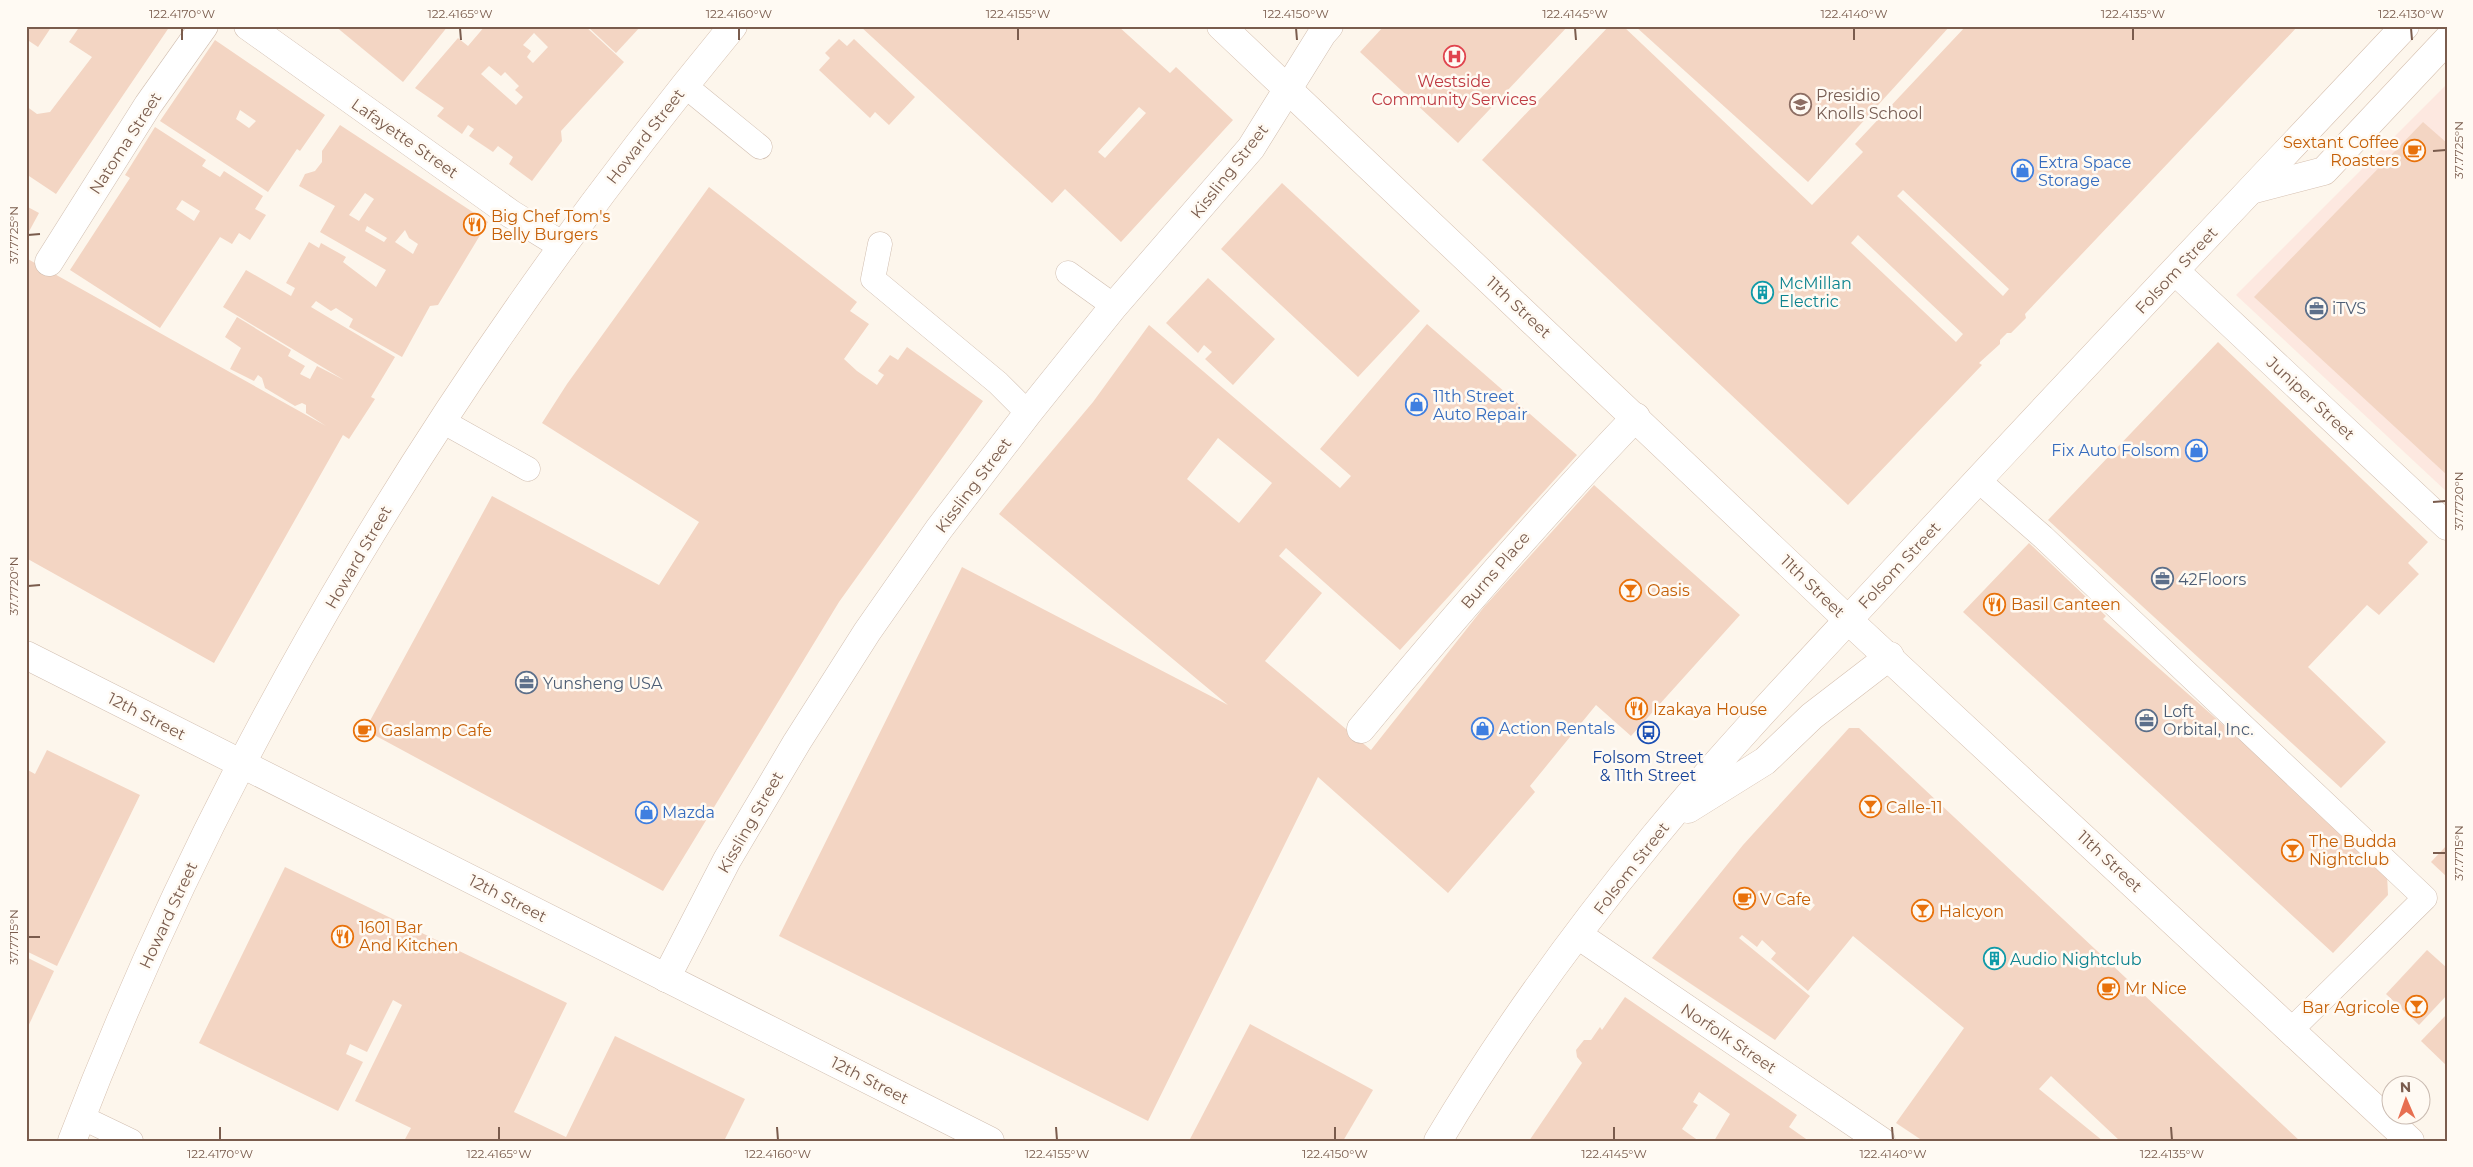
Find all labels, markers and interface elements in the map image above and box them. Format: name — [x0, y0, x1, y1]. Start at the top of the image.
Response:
text: 122.4170°W — [149, 6, 215, 21]
text: 122.4165°W — [427, 6, 493, 21]
text: 122.4160°W — [706, 6, 772, 21]
text: 122.4155°W — [986, 6, 1050, 21]
text: 122.4150°W — [1263, 6, 1329, 21]
text: 122.4145°W — [1542, 6, 1608, 21]
text: 122.4140°W — [1820, 6, 1888, 21]
text: 122.4135°W — [2101, 6, 2165, 21]
text: 122.4130°W — [2378, 6, 2444, 21]
hospital icon: Westside Community Services — [1442, 45, 1466, 69]
place label: Westside Community Services — [1372, 72, 1537, 109]
street label: Howard Street — [602, 85, 689, 188]
place label: Presidio Knolls School — [1816, 86, 1923, 123]
street label: Natoma Street — [85, 88, 166, 198]
school or university icon: Presidio Knolls School — [1788, 92, 1812, 116]
street label: Lafayette Street — [348, 94, 462, 183]
street label: Kissling Street — [1187, 120, 1272, 222]
text: 37.7725°N — [2451, 121, 2466, 179]
place label: Sextant Coffee Roasters — [2283, 133, 2399, 170]
cafe icon: Sextant Coffee Roasters — [2403, 139, 2427, 163]
place label: Extra Space Storage — [2038, 153, 2132, 190]
shop icon: Extra Space Storage — [2010, 159, 2034, 183]
text: 37.7725°N — [6, 206, 21, 264]
place label: Big Chef Tom's Belly Burgers — [491, 207, 611, 244]
restaurant icon: Big Chef Tom's Belly Burgers — [463, 213, 487, 237]
street label: Folsom Street — [2131, 223, 2222, 318]
street label: 11th Street — [1482, 273, 1555, 342]
place label: McMillan Electric — [1779, 274, 1852, 311]
building icon: McMillan Electric — [1751, 280, 1775, 304]
office icon: iTVS — [2304, 296, 2328, 320]
place label: iTVS — [2332, 299, 2366, 318]
street label: Juniper Street — [2262, 352, 2359, 444]
place label: 11th Street Auto Repair — [1433, 387, 1528, 424]
shop icon: 11th Street Auto Repair — [1405, 393, 1429, 417]
street label: Kissling Street — [931, 434, 1016, 537]
shop icon: Fix Auto Folsom — [2184, 438, 2208, 462]
place label: Fix Auto Folsom — [2051, 441, 2180, 460]
text: 37.7720°N — [2451, 471, 2466, 531]
street label: Howard Street — [321, 502, 396, 612]
street label: Folsom Street — [1854, 518, 1945, 613]
street label: Burns Place — [1457, 528, 1534, 613]
street label: 11th Street — [1777, 551, 1849, 622]
text: 37.7720°N — [6, 556, 21, 616]
office icon: 42Floors — [2150, 567, 2174, 591]
place label: 42Floors — [2178, 570, 2247, 589]
bar icon: Oasis — [1619, 578, 1643, 602]
place label: Oasis — [1647, 581, 1690, 600]
restaurant icon: Basil Canteen — [1983, 592, 2007, 616]
place label: Basil Canteen — [2011, 595, 2121, 614]
office icon: Yunsheng USA — [515, 671, 539, 695]
place label: Yunsheng USA — [543, 674, 663, 693]
street label: 12th Street — [105, 689, 189, 744]
restaurant icon: Izakaya House — [1625, 697, 1649, 721]
place label: Izakaya House — [1653, 700, 1767, 719]
place label: Loft Orbital, Inc. — [2163, 702, 2254, 739]
office icon: Loft Orbital, Inc. — [2135, 708, 2159, 732]
shop icon: Action Rentals — [1471, 716, 1495, 740]
cafe icon: Gaslamp Cafe — [353, 718, 377, 742]
place label: Action Rentals — [1499, 719, 1615, 738]
place label: Gaslamp Cafe — [381, 721, 492, 740]
bus stop icon: Folsom Street & 11th Street — [1636, 721, 1660, 745]
place label: Folsom Street & 11th Street — [1592, 748, 1704, 785]
street label: Kissling Street — [714, 768, 787, 876]
bar icon: Calle-11 — [1858, 795, 1882, 819]
place label: Calle-11 — [1886, 798, 1942, 817]
shop icon: Mazda — [634, 800, 658, 824]
place label: Mazda — [662, 803, 715, 822]
street label: Folsom Street — [1590, 818, 1674, 918]
text: 37.7715°N — [2451, 825, 2466, 881]
street label: 11th Street — [2073, 827, 2146, 896]
place label: The Budda Nightclub — [2309, 832, 2397, 869]
bar icon: The Budda Nightclub — [2281, 838, 2305, 862]
street label: Howard Street — [135, 858, 202, 972]
street label: 12th Street — [466, 871, 550, 926]
cafe icon: V Cafe — [1732, 887, 1756, 911]
place label: V Cafe — [1760, 890, 1811, 909]
bar icon: Halcyon — [1911, 899, 1935, 923]
place label: Halcyon — [1939, 902, 2004, 921]
text: 37.7715°N — [6, 909, 21, 965]
place label: 1601 Bar And Kitchen — [359, 918, 458, 955]
restaurant icon: 1601 Bar And Kitchen — [331, 924, 355, 948]
building icon: Audio Nightclub — [1982, 947, 2006, 971]
place label: Audio Nightclub — [2010, 950, 2142, 969]
cafe icon: Mr Nice — [2097, 976, 2121, 1000]
place label: Mr Nice — [2125, 979, 2187, 998]
bar icon: Bar Agricole — [2404, 995, 2428, 1019]
place label: Bar Agricole — [2302, 998, 2400, 1017]
street label: Norfolk Street — [1677, 999, 1781, 1078]
street label: 12th Street — [828, 1053, 912, 1108]
north arrow — [2380, 1074, 2430, 1124]
text: N — [2400, 1078, 2412, 1096]
text: 122.4170°W — [187, 1146, 253, 1161]
text: 122.4165°W — [466, 1146, 532, 1161]
text: 122.4160°W — [745, 1146, 811, 1161]
text: 122.4155°W — [1025, 1146, 1089, 1161]
text: 122.4150°W — [1302, 1146, 1368, 1161]
text: 122.4145°W — [1581, 1146, 1647, 1161]
text: 122.4140°W — [1859, 1146, 1927, 1161]
text: 122.4135°W — [2140, 1146, 2204, 1161]

